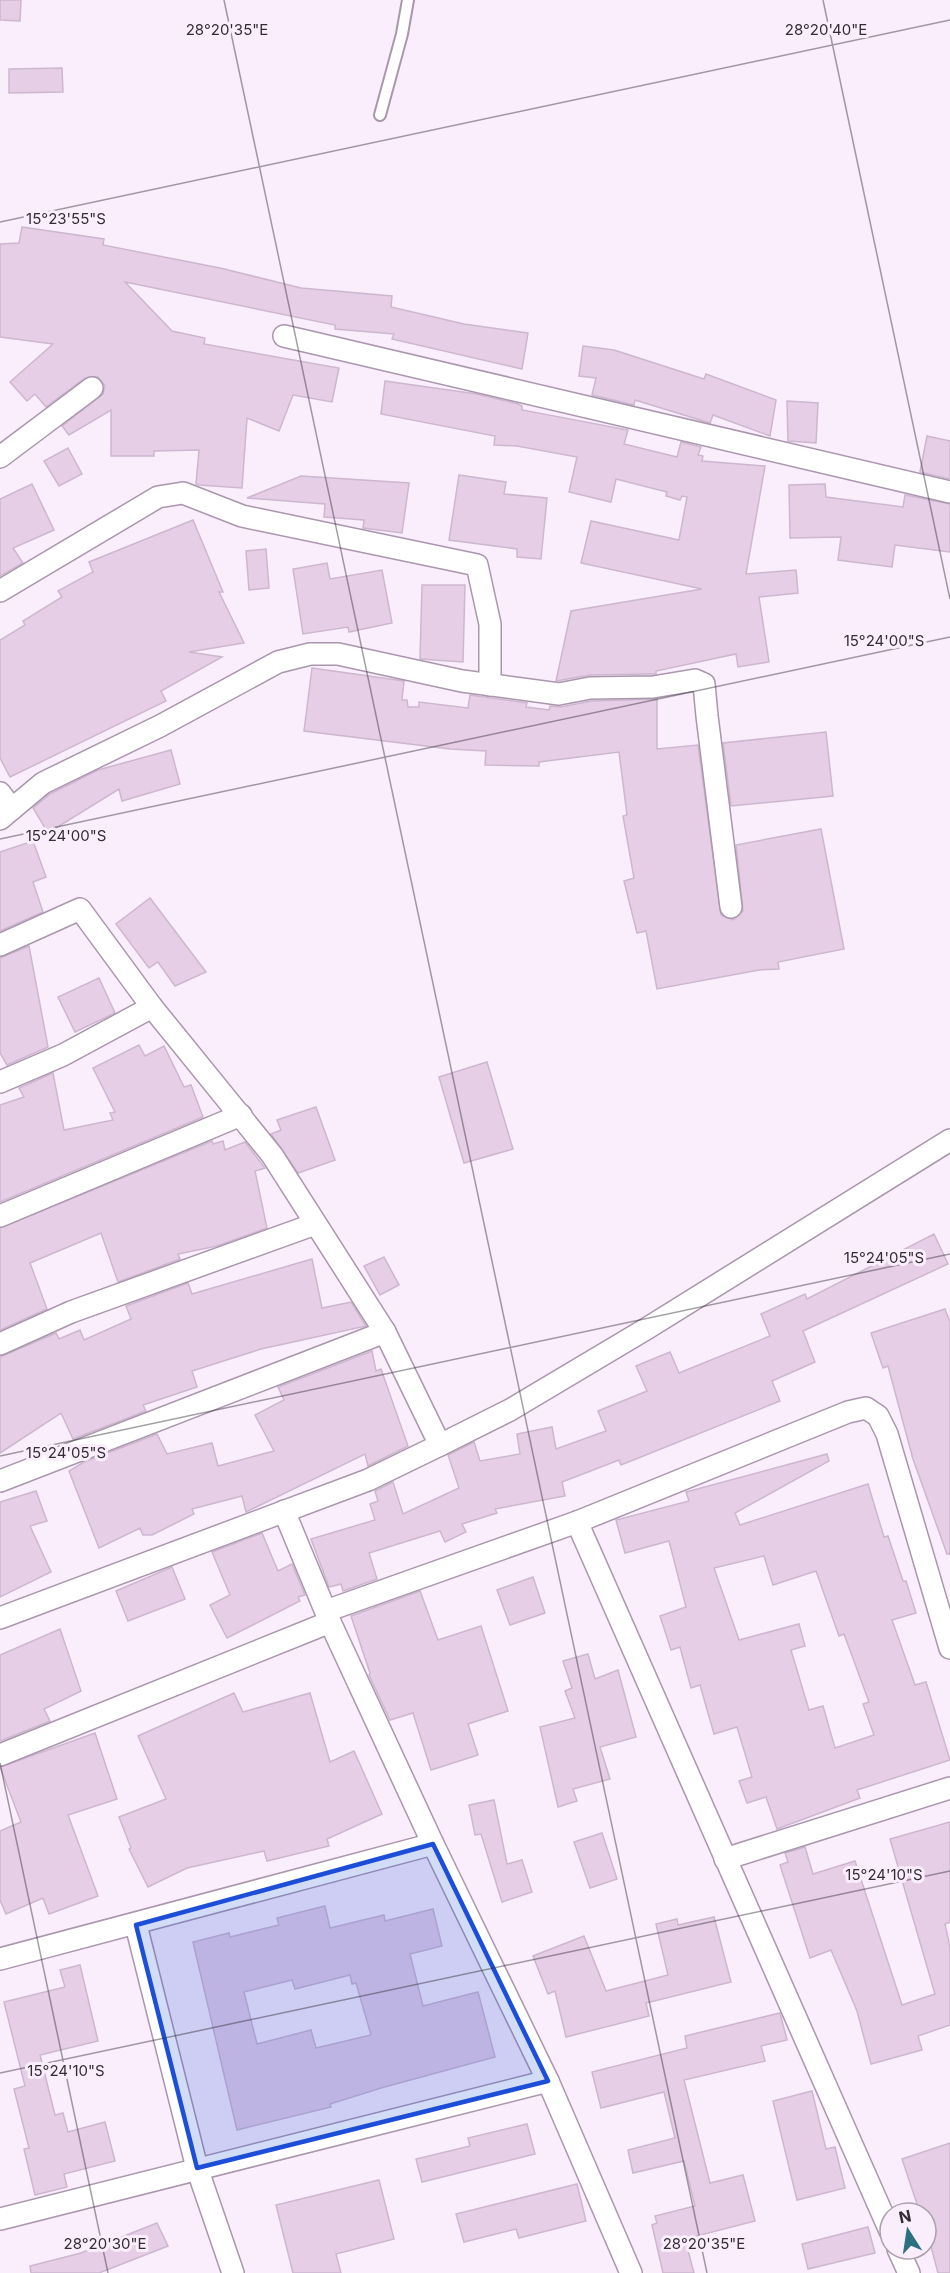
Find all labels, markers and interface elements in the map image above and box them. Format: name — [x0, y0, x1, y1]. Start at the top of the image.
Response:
text: 28°20'35"E — [186, 20, 268, 39]
text: 28°20'40"E — [785, 20, 867, 39]
text: 15°23'55"S — [26, 209, 106, 228]
text: 15°24'00"S — [844, 631, 924, 650]
text: 15°24'00"S — [26, 826, 106, 845]
text: 15°24'05"S — [844, 1248, 924, 1267]
text: 15°24'05"S — [26, 1443, 106, 1462]
text: 15°24'10"S — [845, 1865, 923, 1884]
text: 15°24'10"S — [27, 2061, 105, 2080]
north arrow — [878, 2201, 938, 2261]
text: N — [897, 2205, 913, 2227]
text: 28°20'30"E — [64, 2234, 146, 2253]
text: 28°20'35"E — [663, 2234, 745, 2253]

